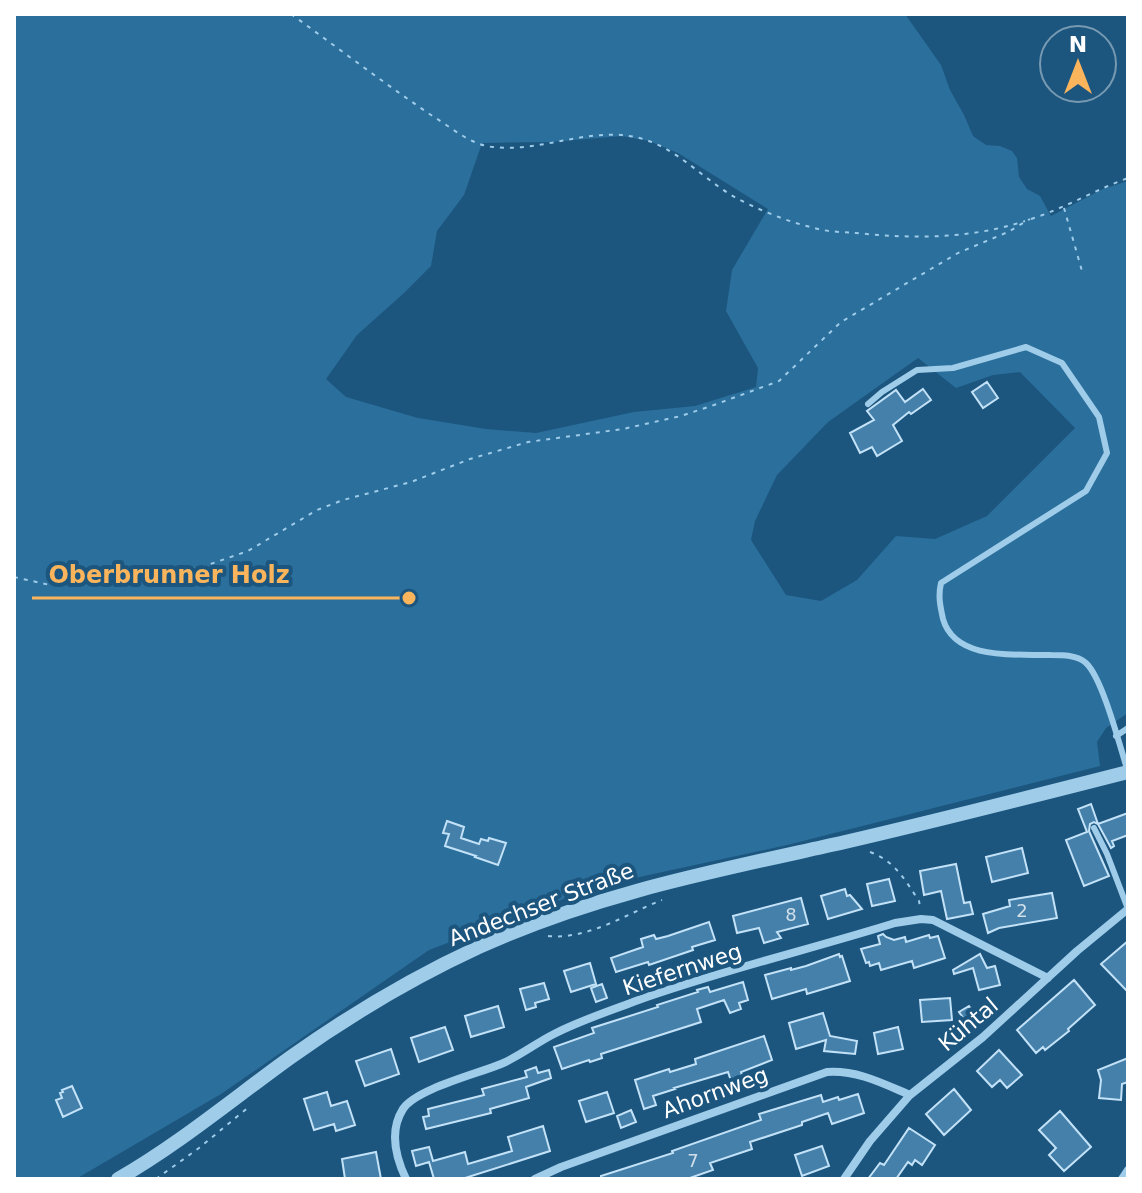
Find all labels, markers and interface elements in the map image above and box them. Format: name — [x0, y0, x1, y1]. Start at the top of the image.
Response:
north arrow — [1038, 24, 1118, 104]
text: N — [1069, 32, 1087, 57]
callout: Oberbrunner Holz — [32, 550, 306, 598]
text: Oberbrunner Holz — [48, 561, 290, 589]
street label: Andechser Straße — [445, 858, 637, 951]
house number: 2 — [1016, 900, 1028, 921]
house number: 8 — [785, 904, 797, 925]
street label: Kiefernweg — [620, 939, 745, 1000]
street label: Kühtal — [934, 992, 1003, 1056]
street label: Ahornweg — [659, 1062, 771, 1123]
house number: 7 — [687, 1150, 699, 1171]

